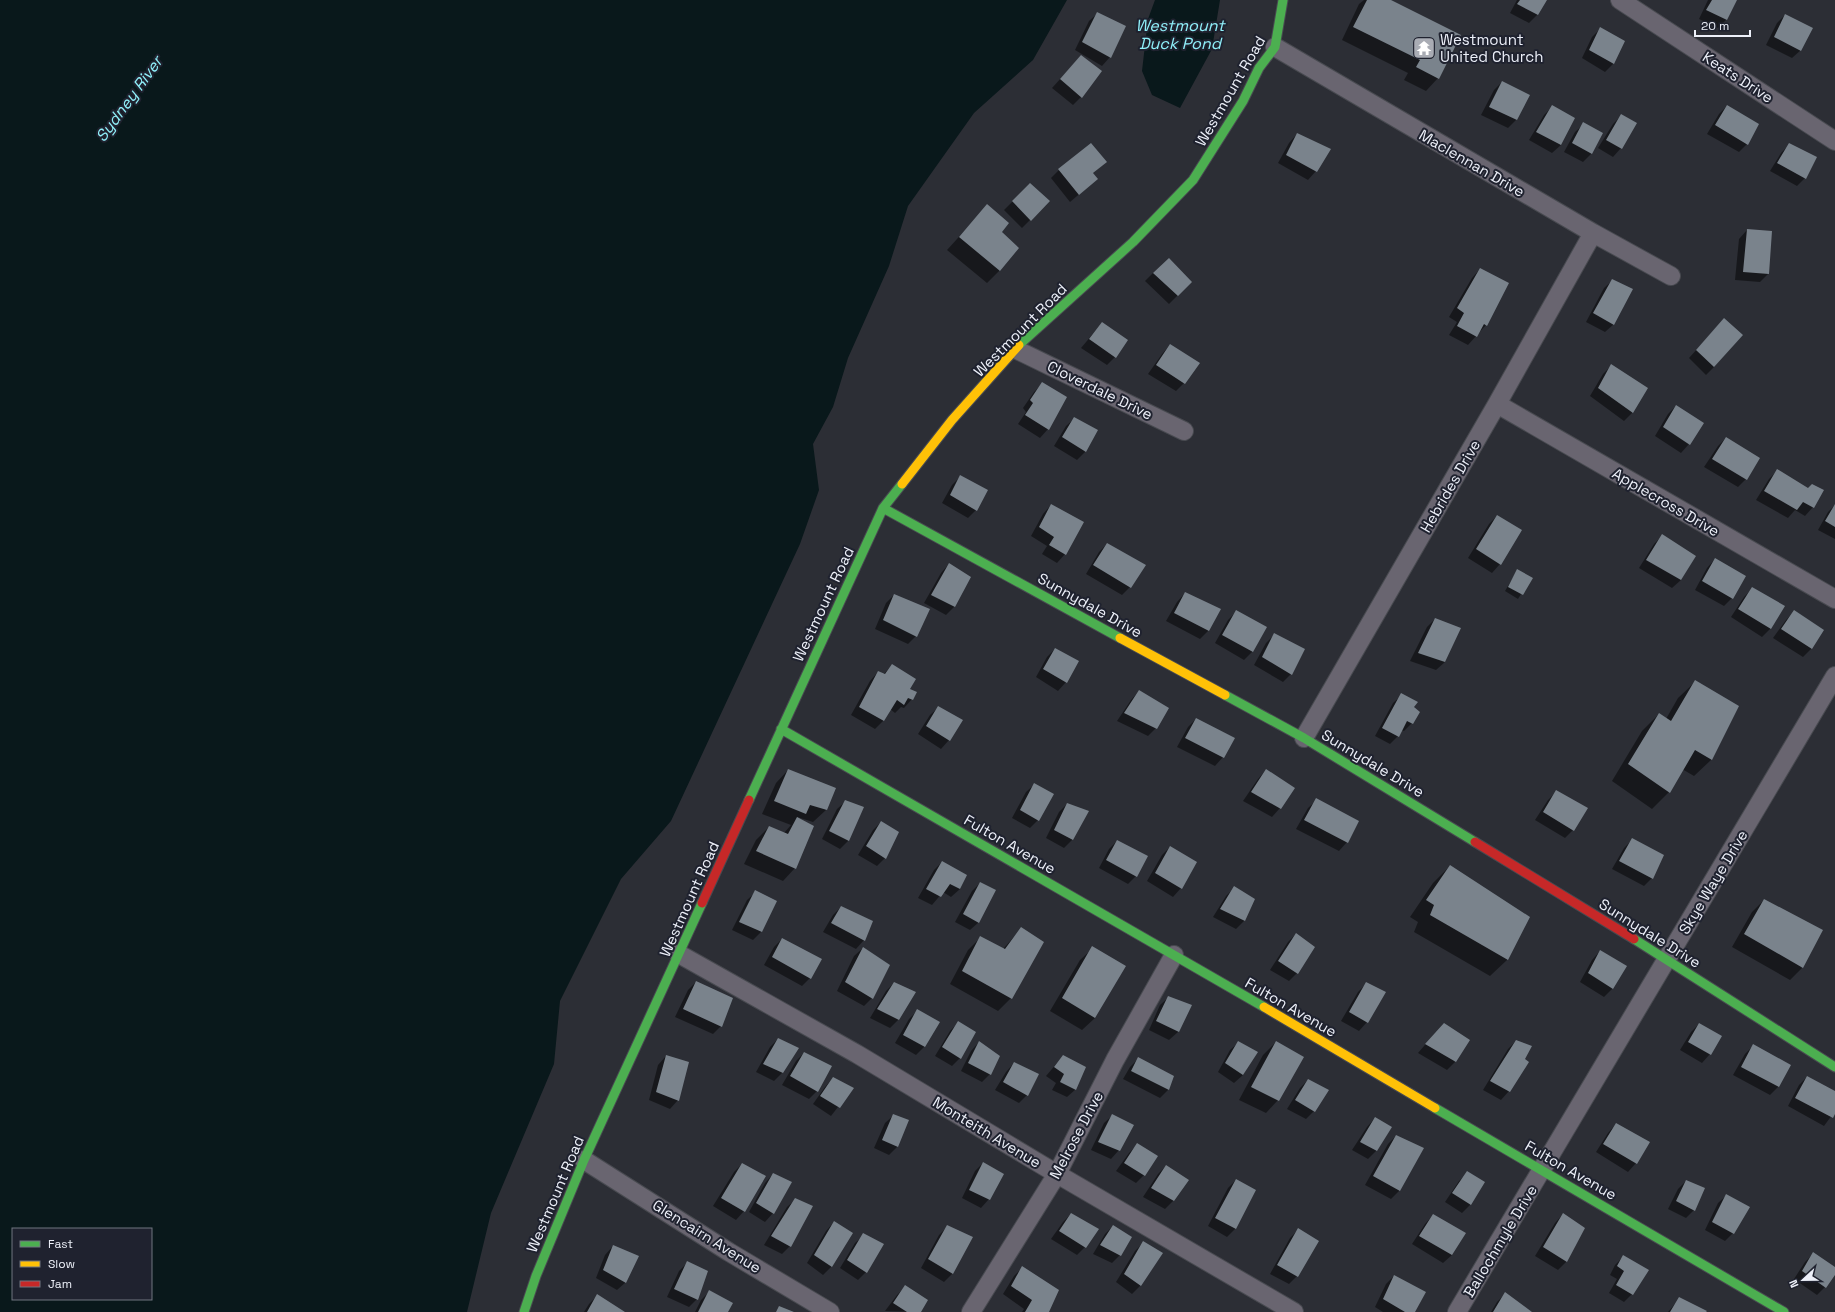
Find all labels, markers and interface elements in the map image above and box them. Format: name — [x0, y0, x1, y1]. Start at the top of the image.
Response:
scale bar — [1695, 12, 1750, 38]
water label: Westmount Duck Pond — [1135, 15, 1226, 54]
text: 20 m — [1701, 18, 1729, 34]
place label: Westmount United Church — [1440, 30, 1543, 66]
street label: Westmount Road — [1191, 32, 1269, 150]
temple icon: Westmount United Church — [1411, 35, 1437, 61]
street label: Keats Drive — [1699, 47, 1777, 107]
water label: Sydney River — [91, 50, 168, 146]
street label: Maclennan Drive — [1416, 125, 1528, 201]
street label: Westmount Road — [969, 279, 1071, 381]
street label: Cloverdale Drive — [1044, 356, 1156, 424]
street label: Hebrides Drive — [1416, 436, 1484, 536]
street label: Applecross Drive — [1609, 464, 1723, 540]
street label: Westmount Road — [788, 544, 858, 664]
street label: Sunnydale Drive — [1034, 568, 1146, 642]
street label: Sunnydale Drive — [1318, 725, 1428, 801]
street label: Fulton Avenue — [961, 810, 1059, 878]
street label: Skye Waye Drive — [1674, 826, 1752, 938]
street label: Westmount Road — [655, 838, 723, 960]
street label: Sunnydale Drive — [1596, 894, 1705, 972]
street label: Fulton Avenue — [1242, 973, 1340, 1041]
street label: Melrose Drive — [1045, 1088, 1107, 1182]
street label: Monteith Avenue — [929, 1092, 1045, 1172]
street label: Westmount Road — [522, 1133, 588, 1255]
street label: Fulton Avenue — [1522, 1136, 1620, 1204]
street label: Ballochmyle Drive — [1459, 1181, 1541, 1301]
street label: Glencairn Avenue — [649, 1195, 765, 1277]
legend — [12, 1228, 152, 1300]
text: Fast — [48, 1236, 73, 1252]
text: Slow — [48, 1256, 75, 1272]
north arrow — [1783, 1260, 1823, 1300]
text: Jam — [48, 1276, 72, 1292]
text: N — [1786, 1278, 1802, 1290]

